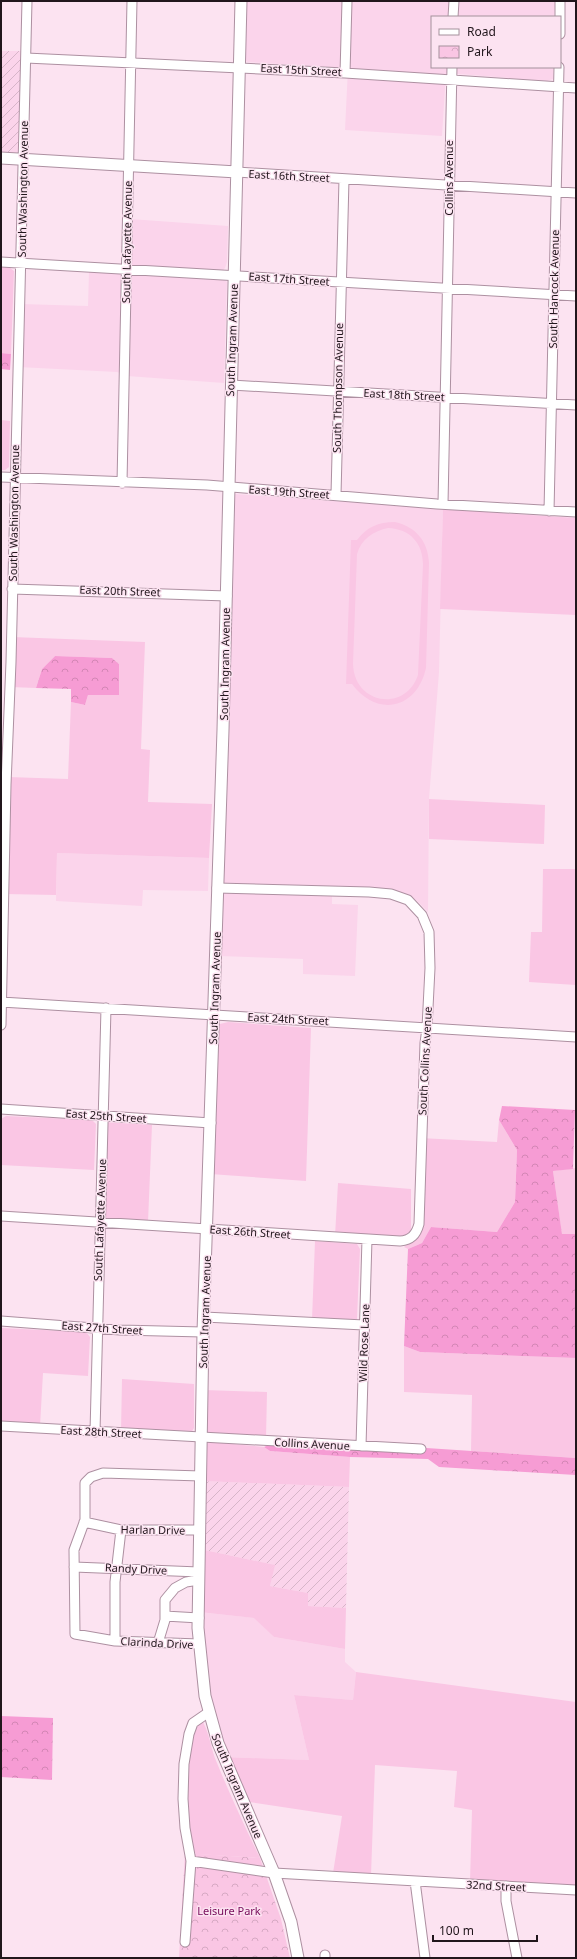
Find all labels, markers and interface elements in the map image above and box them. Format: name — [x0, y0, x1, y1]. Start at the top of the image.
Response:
legend — [431, 16, 561, 68]
text: Road — [467, 23, 496, 40]
text: Park — [467, 43, 493, 60]
street label: East 15th Street — [260, 60, 342, 79]
street label: South Washington Avenue — [14, 121, 31, 257]
street label: Collins Avenue — [441, 140, 456, 216]
street label: East 16th Street — [248, 166, 330, 185]
street label: South Lafayette Avenue — [118, 181, 135, 303]
street label: South Hancock Avenue — [545, 229, 562, 349]
street label: East 17th Street — [248, 268, 330, 289]
street label: South Ingram Avenue — [222, 283, 241, 397]
street label: South Thompson Avenue — [329, 323, 346, 453]
street label: East 18th Street — [363, 385, 445, 404]
street label: South Washington Avenue — [5, 445, 22, 581]
street label: East 19th Street — [248, 481, 330, 502]
street label: East 20th Street — [79, 582, 161, 599]
street label: South Ingram Avenue — [216, 608, 233, 720]
street label: South Ingram Avenue — [205, 931, 224, 1045]
street label: South Collins Avenue — [414, 1006, 435, 1116]
street label: East 24th Street — [247, 1009, 329, 1028]
street label: East 25th Street — [65, 1105, 147, 1126]
street label: South Lafayette Avenue — [90, 1159, 109, 1281]
street label: East 26th Street — [209, 1221, 291, 1242]
street label: South Ingram Avenue — [195, 1255, 214, 1369]
street label: Wild Rose Lane — [355, 1304, 372, 1382]
street label: East 27th Street — [61, 1317, 143, 1338]
street label: East 28th Street — [60, 1422, 142, 1441]
street label: Collins Avenue — [274, 1434, 350, 1453]
street label: Harlan Drive — [121, 1521, 186, 1538]
street label: Randy Drive — [105, 1559, 168, 1578]
street label: Clarinda Drive — [120, 1633, 194, 1652]
street label: South Ingram Avenue — [209, 1731, 266, 1841]
street label: 32nd Street — [466, 1876, 526, 1895]
park label: Leisure Park — [197, 1903, 261, 1918]
scale bar — [433, 1917, 537, 1943]
text: 100 m — [439, 1922, 474, 1939]

